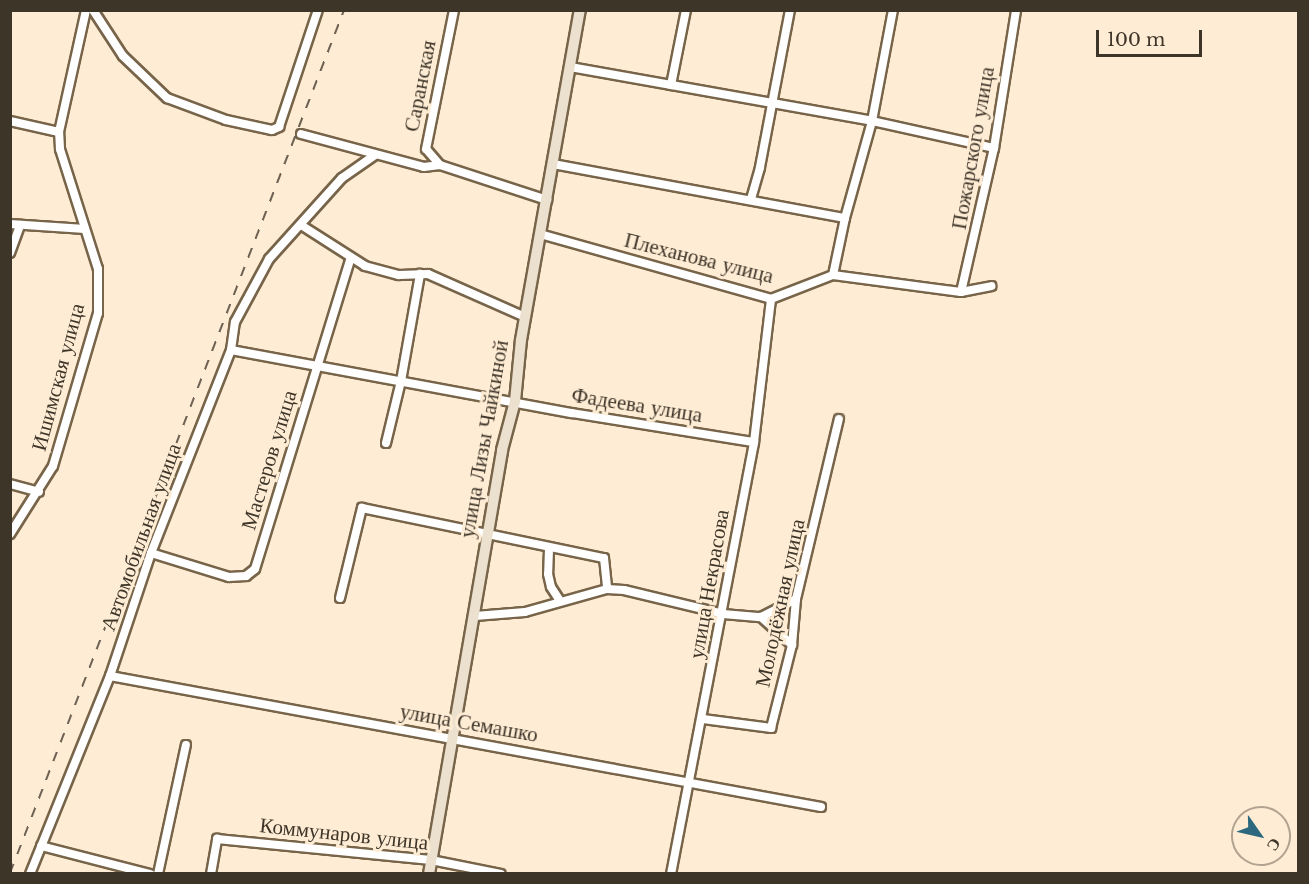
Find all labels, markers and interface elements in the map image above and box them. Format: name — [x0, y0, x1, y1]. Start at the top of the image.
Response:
scale bar — [1099, 18, 1206, 56]
text: 100 m — [1107, 29, 1165, 51]
street label: Саранская — [399, 38, 441, 134]
street label: Пожарского улица — [946, 65, 1000, 231]
street label: Плеханова улица — [622, 227, 776, 289]
street label: Ишимская улица — [26, 300, 90, 454]
street label: улица Лизы Чайкиной — [454, 338, 514, 540]
street label: Фадеева улица — [570, 382, 704, 428]
street label: Мастеров улица — [236, 387, 302, 533]
street label: Автомобильная улица — [95, 440, 187, 634]
street label: улица Некрасова — [683, 507, 735, 661]
street label: Молодёжная улица — [750, 517, 810, 689]
street label: улица Семашко — [398, 698, 540, 748]
north arrow — [1231, 806, 1291, 866]
street label: Коммунаров улица — [258, 813, 430, 855]
text: С — [1263, 835, 1286, 855]

